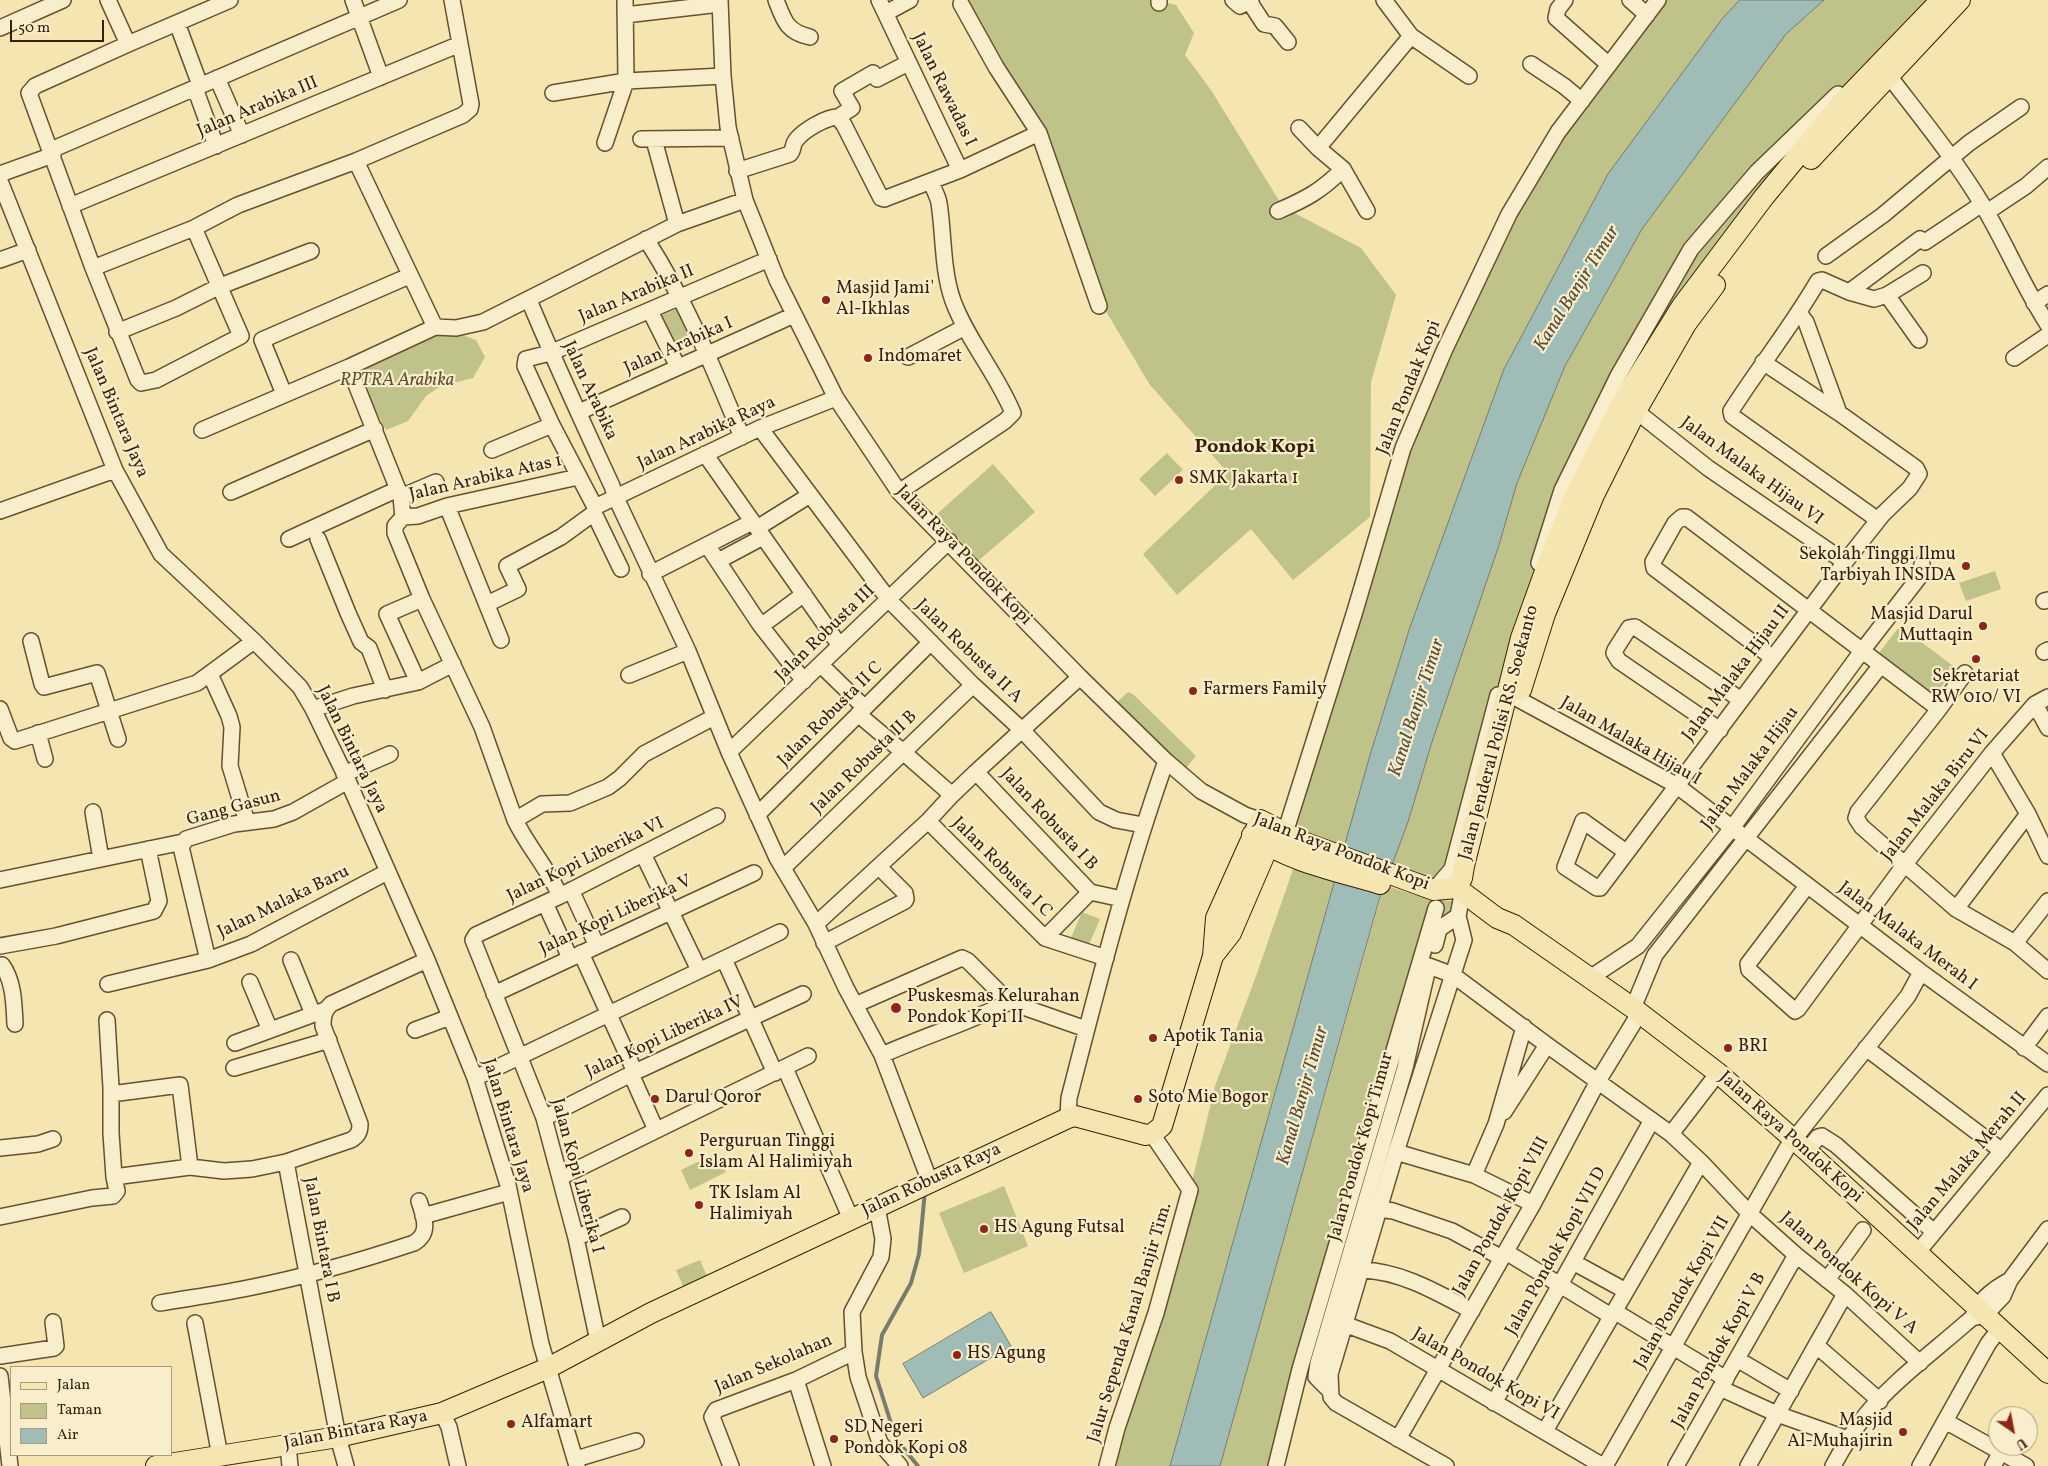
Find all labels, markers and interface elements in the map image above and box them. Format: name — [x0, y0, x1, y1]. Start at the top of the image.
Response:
scale bar — [12, 10, 106, 42]
text: 50 m — [18, 18, 50, 39]
street label: Jalan Rawadas I — [906, 30, 980, 150]
street label: Jalan Arabika III — [194, 73, 322, 143]
water label: Kanal Banjir Timur — [1530, 222, 1626, 356]
street label: Jalan Arabika II — [576, 261, 698, 329]
place label: Masjid Jami' Al-Ikhlas — [836, 279, 934, 322]
marker: Masjid Jami' Al-Ikhlas — [820, 294, 832, 306]
street label: Jalan Arabika I — [621, 313, 737, 381]
street label: Jalan Pondak Kopi — [1373, 318, 1447, 458]
street label: Jalan Arabika — [557, 338, 621, 444]
street label: Jalan Bintara Jaya — [78, 345, 152, 481]
place label: Indomaret — [878, 347, 962, 369]
marker: Indomaret — [862, 352, 874, 364]
park label: RPTRA Arabika — [340, 371, 454, 393]
street label: Jalan Arabika Raya — [635, 393, 779, 475]
street label: Jalan Malaka Hijau VI — [1675, 413, 1827, 531]
district label: Pondok Kopi — [1195, 436, 1315, 460]
street label: Jalan Arabika Atas 1 — [407, 451, 565, 507]
place label: SMK Jakarta 1 — [1189, 469, 1299, 491]
marker: SMK Jakarta 1 — [1173, 474, 1185, 486]
street label: Jalan Raya Pondok Kopi — [890, 481, 1036, 631]
place label: Sekolah Tinggi Ilmu Tarbiyah INSIDA — [1799, 545, 1956, 588]
marker: Sekolah Tinggi Ilmu Tarbiyah INSIDA — [1960, 560, 1972, 572]
street label: Jalan Robusta III — [772, 581, 880, 687]
street label: Jalan Robusta II A — [910, 595, 1026, 709]
street label: Jalan Malaka Hijau II — [1679, 601, 1795, 747]
street label: Jalan Jenderal Polisi RS. Soekanto — [1455, 603, 1545, 863]
place label: Masjid Darul Muttaqin — [1870, 605, 1973, 648]
marker: Masjid Darul Muttaqin — [1977, 620, 1989, 632]
water label: Kanal Banjir Timur — [1385, 636, 1451, 780]
marker: Sekretariat RW 010/ VI — [1970, 653, 1982, 665]
street label: Jalan Robusta II C — [774, 658, 888, 772]
place label: Sekretariat RW 010/ VI — [1931, 667, 2021, 710]
place label: Farmers Family — [1203, 680, 1327, 702]
street label: Jalan Bintara Jaya — [311, 683, 391, 817]
marker: Farmers Family — [1187, 685, 1199, 697]
street label: Jalan Malaka Hijau I — [1556, 693, 1704, 791]
street label: Jalan Malaka Hijau — [1698, 703, 1804, 835]
street label: Jalan Robusta II B — [807, 707, 923, 819]
street label: Jalan Malaka Biru VI — [1877, 725, 1995, 867]
street label: Jalan Robusta I B — [995, 764, 1101, 876]
street label: Gang Gasun — [185, 786, 283, 832]
street label: Jalan Raya Pondok Kopi — [1250, 809, 1432, 897]
street label: Jalan Robusta I C — [946, 813, 1056, 923]
street label: Jalan Kopi Liberika VI — [504, 814, 668, 908]
street label: Jalan Malaka Baru — [215, 862, 353, 944]
street label: Jalan Kopi Liberika V — [536, 871, 696, 961]
street label: Jalan Malaka Merah I — [1833, 878, 1981, 996]
place label: Puskesmas Kelurahan Pondok Kopi II — [907, 987, 1080, 1030]
street label: Jalan Kopi Liberika IV — [583, 992, 747, 1084]
marker: Puskesmas Kelurahan Pondok Kopi II — [889, 1001, 903, 1015]
water label: Kanal Banjir Timur — [1273, 1024, 1335, 1168]
place label: Apotik Tania — [1163, 1027, 1264, 1049]
marker: Apotik Tania — [1147, 1032, 1159, 1044]
place label: BRI — [1738, 1037, 1768, 1059]
marker: BRI — [1722, 1042, 1734, 1054]
street label: Jalan Pondok Kopi Timur — [1325, 1050, 1399, 1244]
street label: Jalan Bintara Jaya — [476, 1056, 538, 1196]
street label: Jalan Raya Pondok Kopi — [1713, 1067, 1867, 1209]
place label: Darul Qoror — [665, 1088, 761, 1110]
place label: Soto Mie Bogor — [1148, 1088, 1268, 1110]
street label: Jalan Malaka Merah II — [1904, 1088, 2032, 1236]
marker: Darul Qoror — [649, 1093, 661, 1105]
marker: Soto Mie Bogor — [1132, 1093, 1144, 1105]
street label: Jalan Kopi Liberika I — [545, 1096, 607, 1256]
place label: Perguruan Tinggi Islam Al Halimiyah — [699, 1132, 853, 1174]
street label: Jalan Pondok Kopi VIII — [1449, 1134, 1555, 1300]
street label: Jalan Robusta Raya — [859, 1139, 1005, 1223]
marker: Perguruan Tinggi Islam Al Halimiyah — [683, 1147, 695, 1159]
street label: Jalan Pondok Kopi VII D — [1502, 1164, 1612, 1340]
street label: Jalan Bintara I B — [297, 1175, 343, 1305]
place label: TK Islam Al Halimiyah — [709, 1184, 801, 1226]
marker: TK Islam Al Halimiyah — [693, 1199, 705, 1211]
street label: Jalur Sependa Kanal Banjir Tim. — [1084, 1200, 1178, 1446]
street label: Jalan Pondok Kopi V A — [1775, 1208, 1921, 1340]
street label: Jalan Pondok Kopi VII — [1631, 1213, 1735, 1373]
place label: HS Agung Futsal — [994, 1218, 1125, 1240]
marker: HS Agung Futsal — [978, 1223, 990, 1235]
street label: Jalan Pondok Kopi V B — [1668, 1269, 1772, 1433]
street label: Jalan Pondok Kopi VI — [1408, 1324, 1562, 1426]
street label: Jalan Sekolahan — [712, 1330, 836, 1400]
place label: HS Agung — [967, 1344, 1046, 1366]
marker: HS Agung — [951, 1349, 963, 1361]
legend — [10, 1366, 172, 1456]
text: Jalan — [57, 1375, 90, 1396]
text: Taman — [57, 1400, 102, 1421]
street label: Jalan Bintara Raya — [282, 1406, 430, 1456]
north arrow — [1988, 1406, 2038, 1456]
place label: Masjid Al-Muhajirin — [1787, 1411, 1893, 1454]
place label: Alfamart — [521, 1413, 593, 1435]
marker: Alfamart — [505, 1418, 517, 1430]
place label: SD Negeri Pondok Kopi 08 — [844, 1418, 968, 1460]
text: Air — [57, 1425, 78, 1446]
marker: Masjid Al-Muhajirin — [1897, 1426, 1909, 1438]
marker: SD Negeri Pondok Kopi 08 — [828, 1433, 840, 1445]
text: U — [2012, 1433, 2030, 1454]

